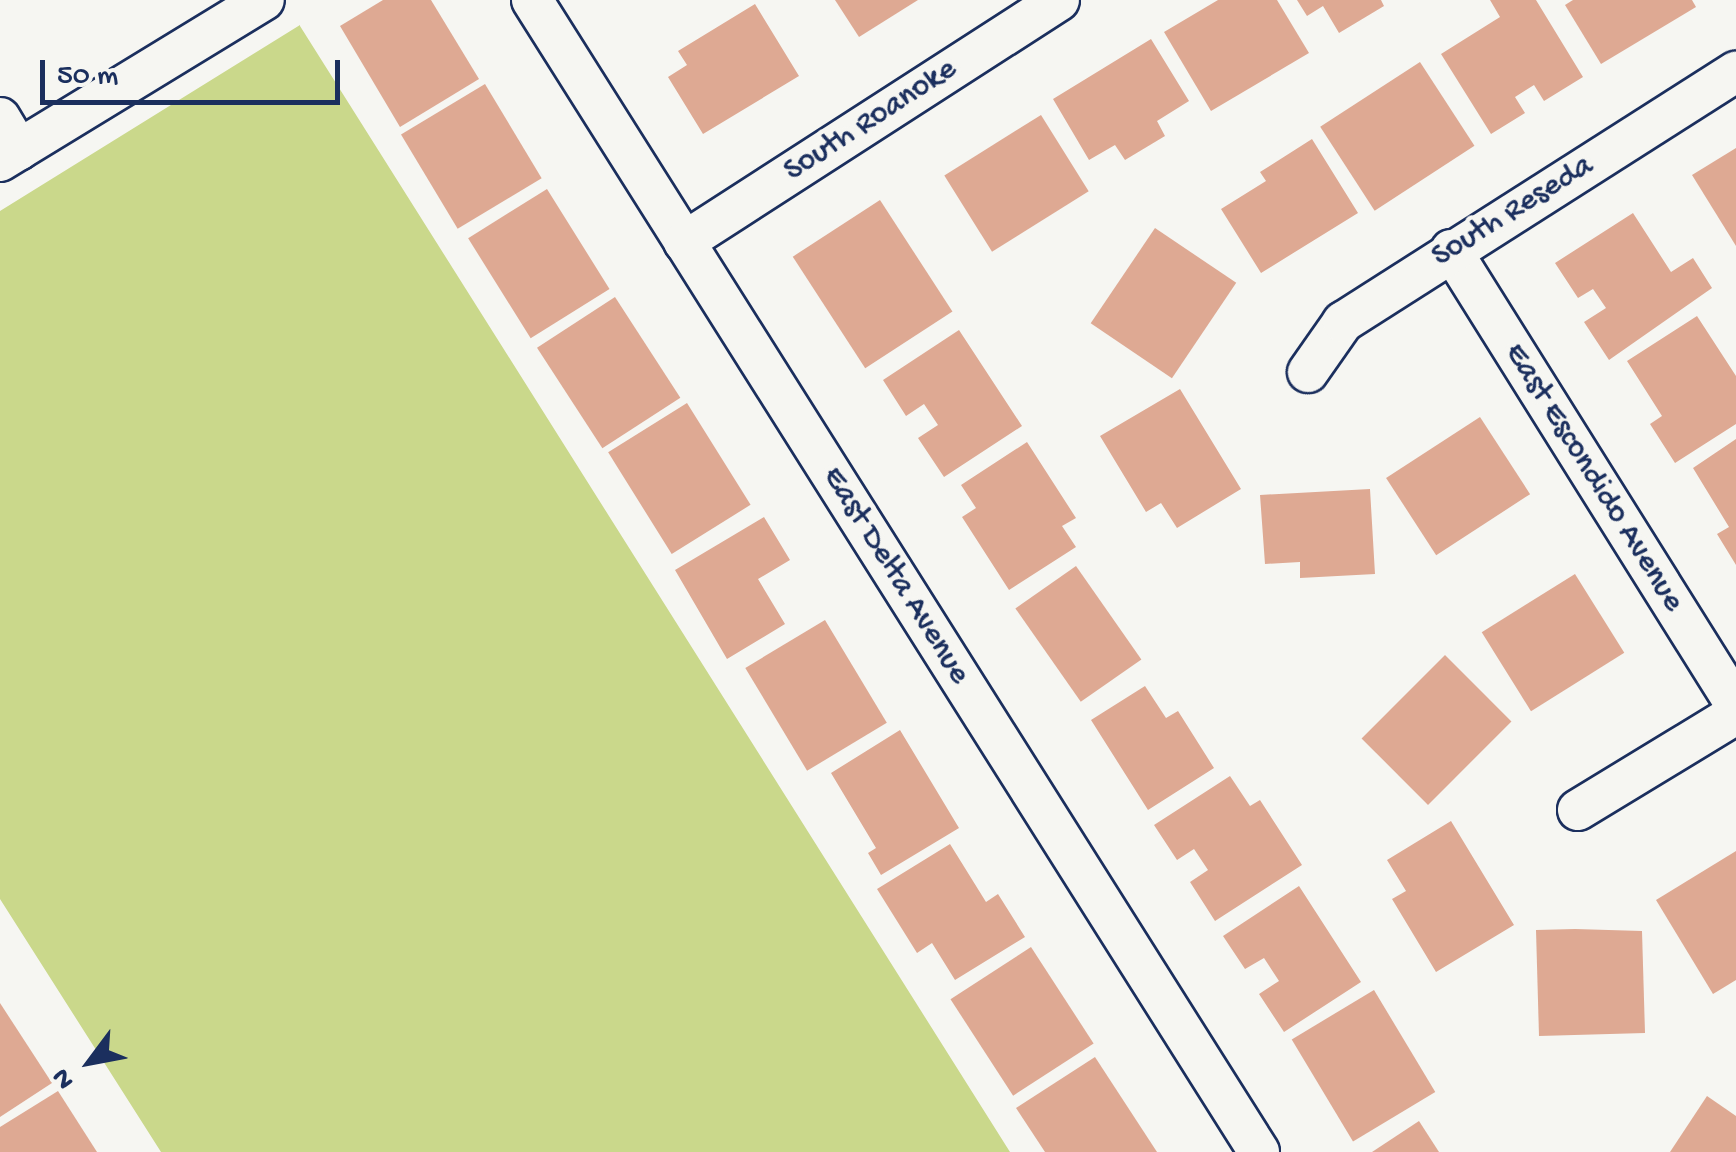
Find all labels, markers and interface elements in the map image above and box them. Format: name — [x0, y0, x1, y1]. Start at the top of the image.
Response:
scale bar — [45, 40, 345, 102]
street label: South Roanoke — [778, 51, 964, 191]
text: 50 m — [57, 60, 118, 95]
street label: South Reseda — [1425, 147, 1601, 277]
street label: East Escondido Avenue — [1495, 337, 1691, 619]
street label: East Delta Avenue — [813, 460, 977, 692]
north arrow — [40, 1012, 140, 1112]
text: N — [45, 1062, 83, 1095]

